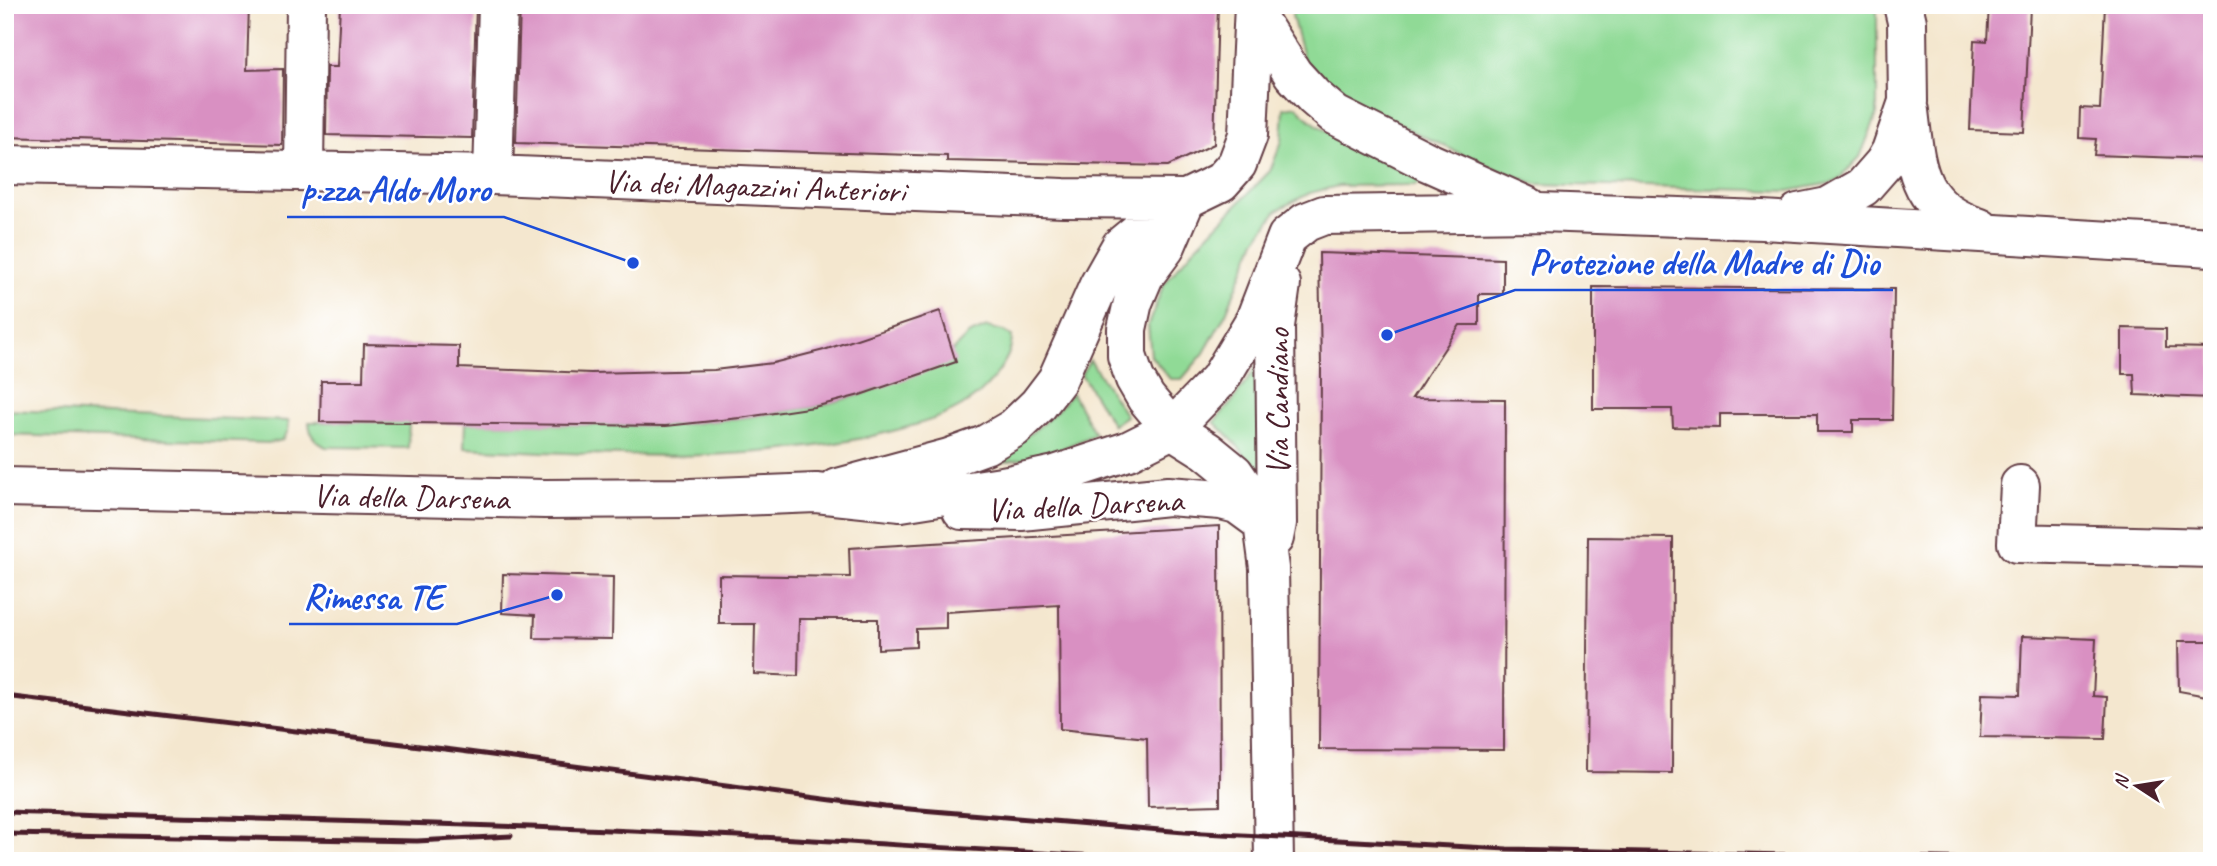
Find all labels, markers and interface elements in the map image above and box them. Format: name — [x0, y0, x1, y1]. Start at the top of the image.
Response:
street label: Via dei Magazzini Anteriori — [604, 160, 910, 212]
callout: p.zza Aldo Moro — [287, 161, 504, 217]
text: p.zza Aldo Moro — [301, 167, 493, 212]
callout: Protezione della Madre di Dio — [1515, 234, 1893, 290]
text: Protezione della Madre di Dio — [1529, 240, 1881, 285]
street label: Via Candiano — [1257, 327, 1299, 475]
street label: Via della Darsena — [312, 474, 512, 520]
street label: Via della Darsena — [986, 479, 1187, 531]
callout: Rimessa TE — [289, 568, 457, 624]
text: Rimessa TE — [303, 575, 448, 620]
north arrow — [2102, 750, 2172, 820]
text: N — [2108, 771, 2135, 791]

